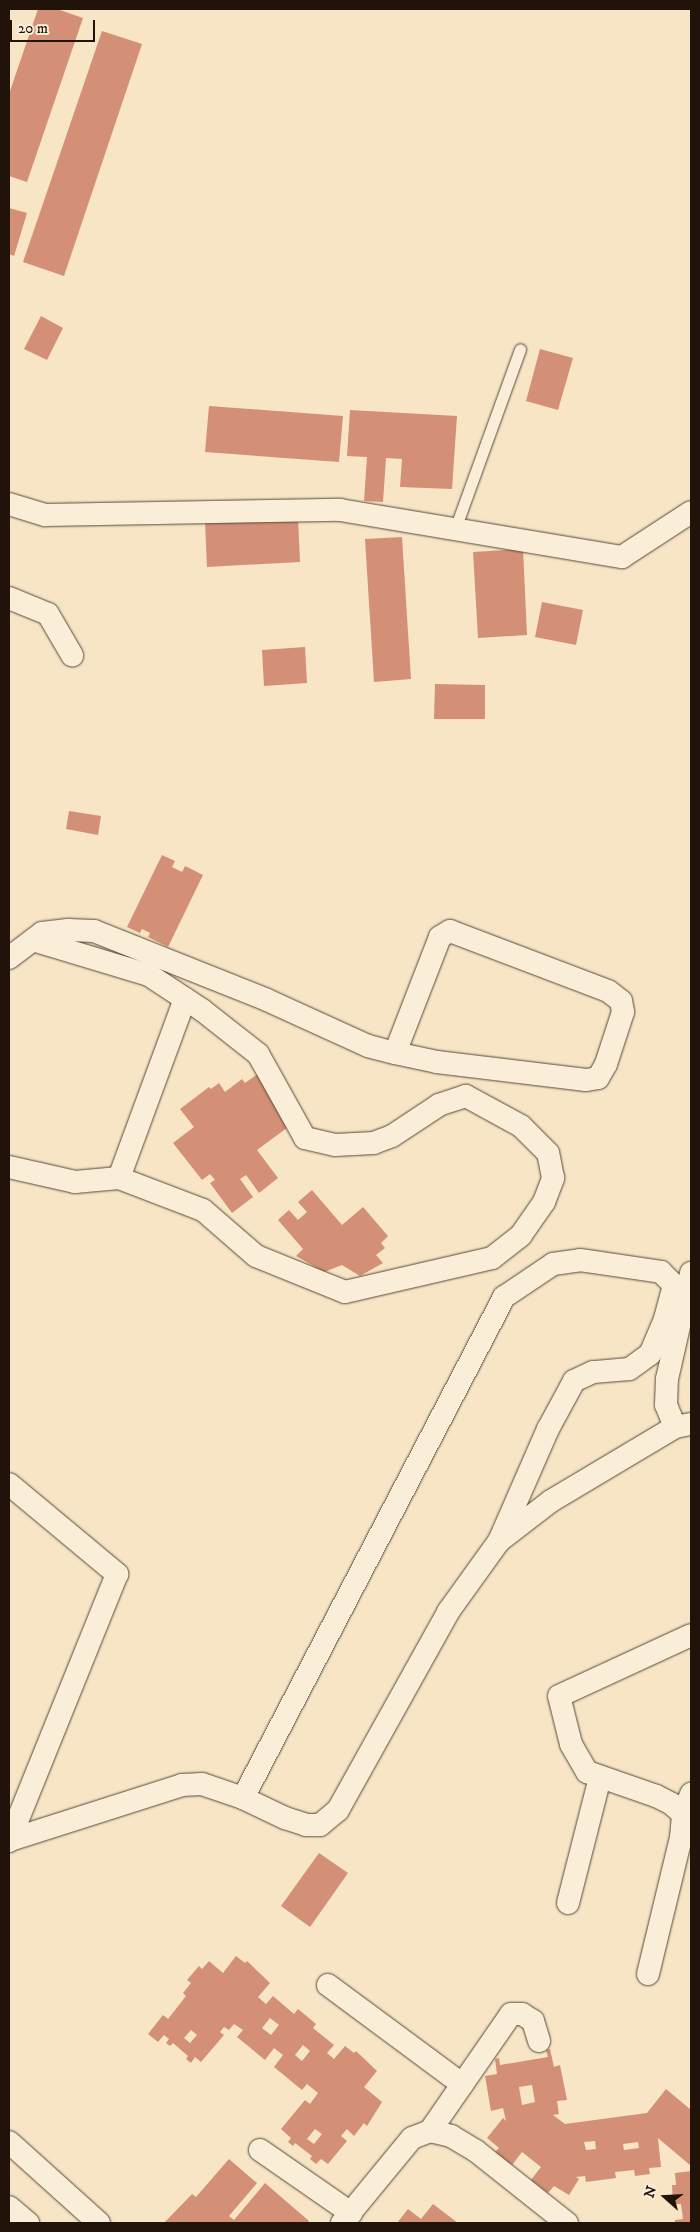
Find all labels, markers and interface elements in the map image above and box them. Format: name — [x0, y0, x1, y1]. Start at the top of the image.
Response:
scale bar — [12, 10, 98, 42]
text: 20 m — [18, 19, 48, 38]
north arrow — [640, 2172, 690, 2222]
text: N — [640, 2184, 661, 2200]

